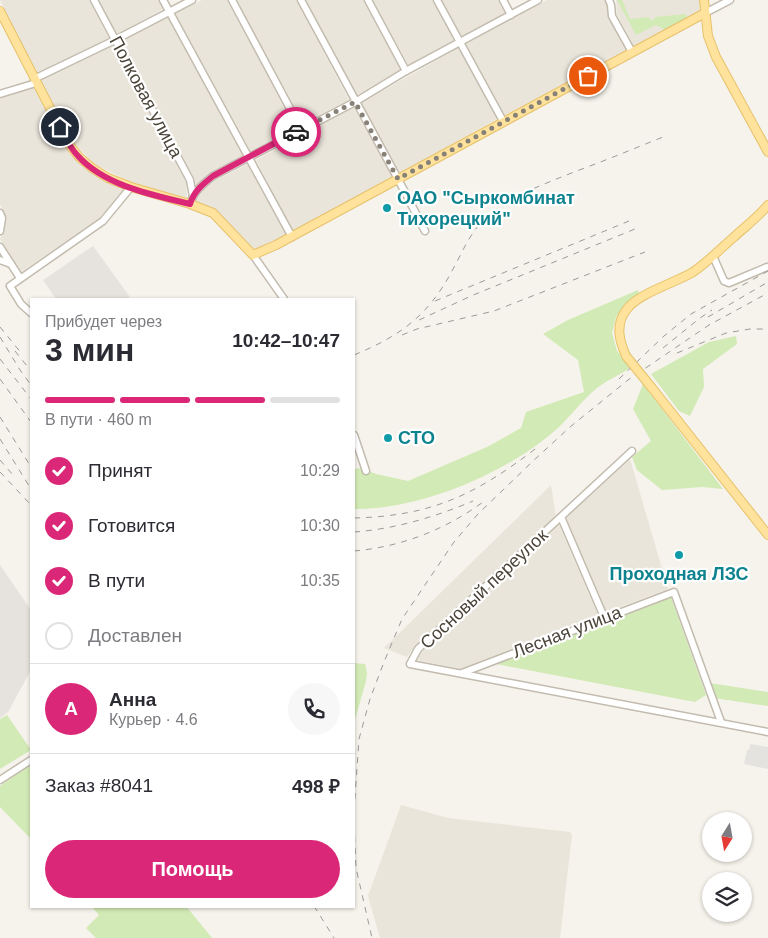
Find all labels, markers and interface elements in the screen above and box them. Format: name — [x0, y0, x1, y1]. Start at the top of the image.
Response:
street label: Полковая улица — [106, 33, 187, 162]
pin — [567, 55, 609, 97]
icon: bag — [574, 62, 602, 90]
pin — [39, 106, 81, 148]
courier — [271, 107, 321, 157]
icon: home — [46, 113, 74, 141]
icon: car — [282, 118, 310, 146]
place label: ОАО "Сыркомбинат Тихорецкий" — [397, 188, 575, 229]
marker: ОАО "Сыркомбинат Тихорецкий" — [381, 202, 393, 214]
text: Прибудет через — [45, 313, 162, 330]
text: 10:42–10:47 — [232, 330, 340, 351]
text: 3 мин — [45, 332, 134, 368]
text: В пути · 460 m — [45, 411, 152, 428]
place label: СТО — [398, 428, 435, 448]
marker: СТО — [382, 432, 394, 444]
icon: check — [45, 457, 73, 485]
text: Принят — [88, 460, 152, 481]
text: 10:29 — [300, 462, 340, 479]
icon: check — [45, 512, 73, 540]
text: Готовится — [88, 515, 175, 536]
text: 10:30 — [300, 517, 340, 534]
street label: Сосновый переулок — [416, 525, 552, 653]
marker: Проходная ЛЗС — [673, 549, 685, 561]
place label: Проходная ЛЗС — [609, 564, 749, 584]
icon: check — [45, 567, 73, 595]
text: В пути — [88, 570, 145, 591]
text: 10:35 — [300, 572, 340, 589]
street label: Лесная улица — [510, 602, 625, 662]
text: Доставлен — [88, 625, 182, 646]
button: phone — [288, 683, 340, 735]
text: Анна — [109, 689, 156, 710]
text: А — [64, 698, 78, 719]
text: Курьер · 4.6 — [109, 711, 198, 728]
text: Заказ #8041 — [45, 775, 153, 796]
text: 498 ₽ — [292, 776, 340, 797]
north arrow — [702, 812, 752, 862]
map controls — [702, 812, 752, 922]
button: Помощь — [45, 840, 340, 898]
button: layers — [702, 872, 752, 922]

